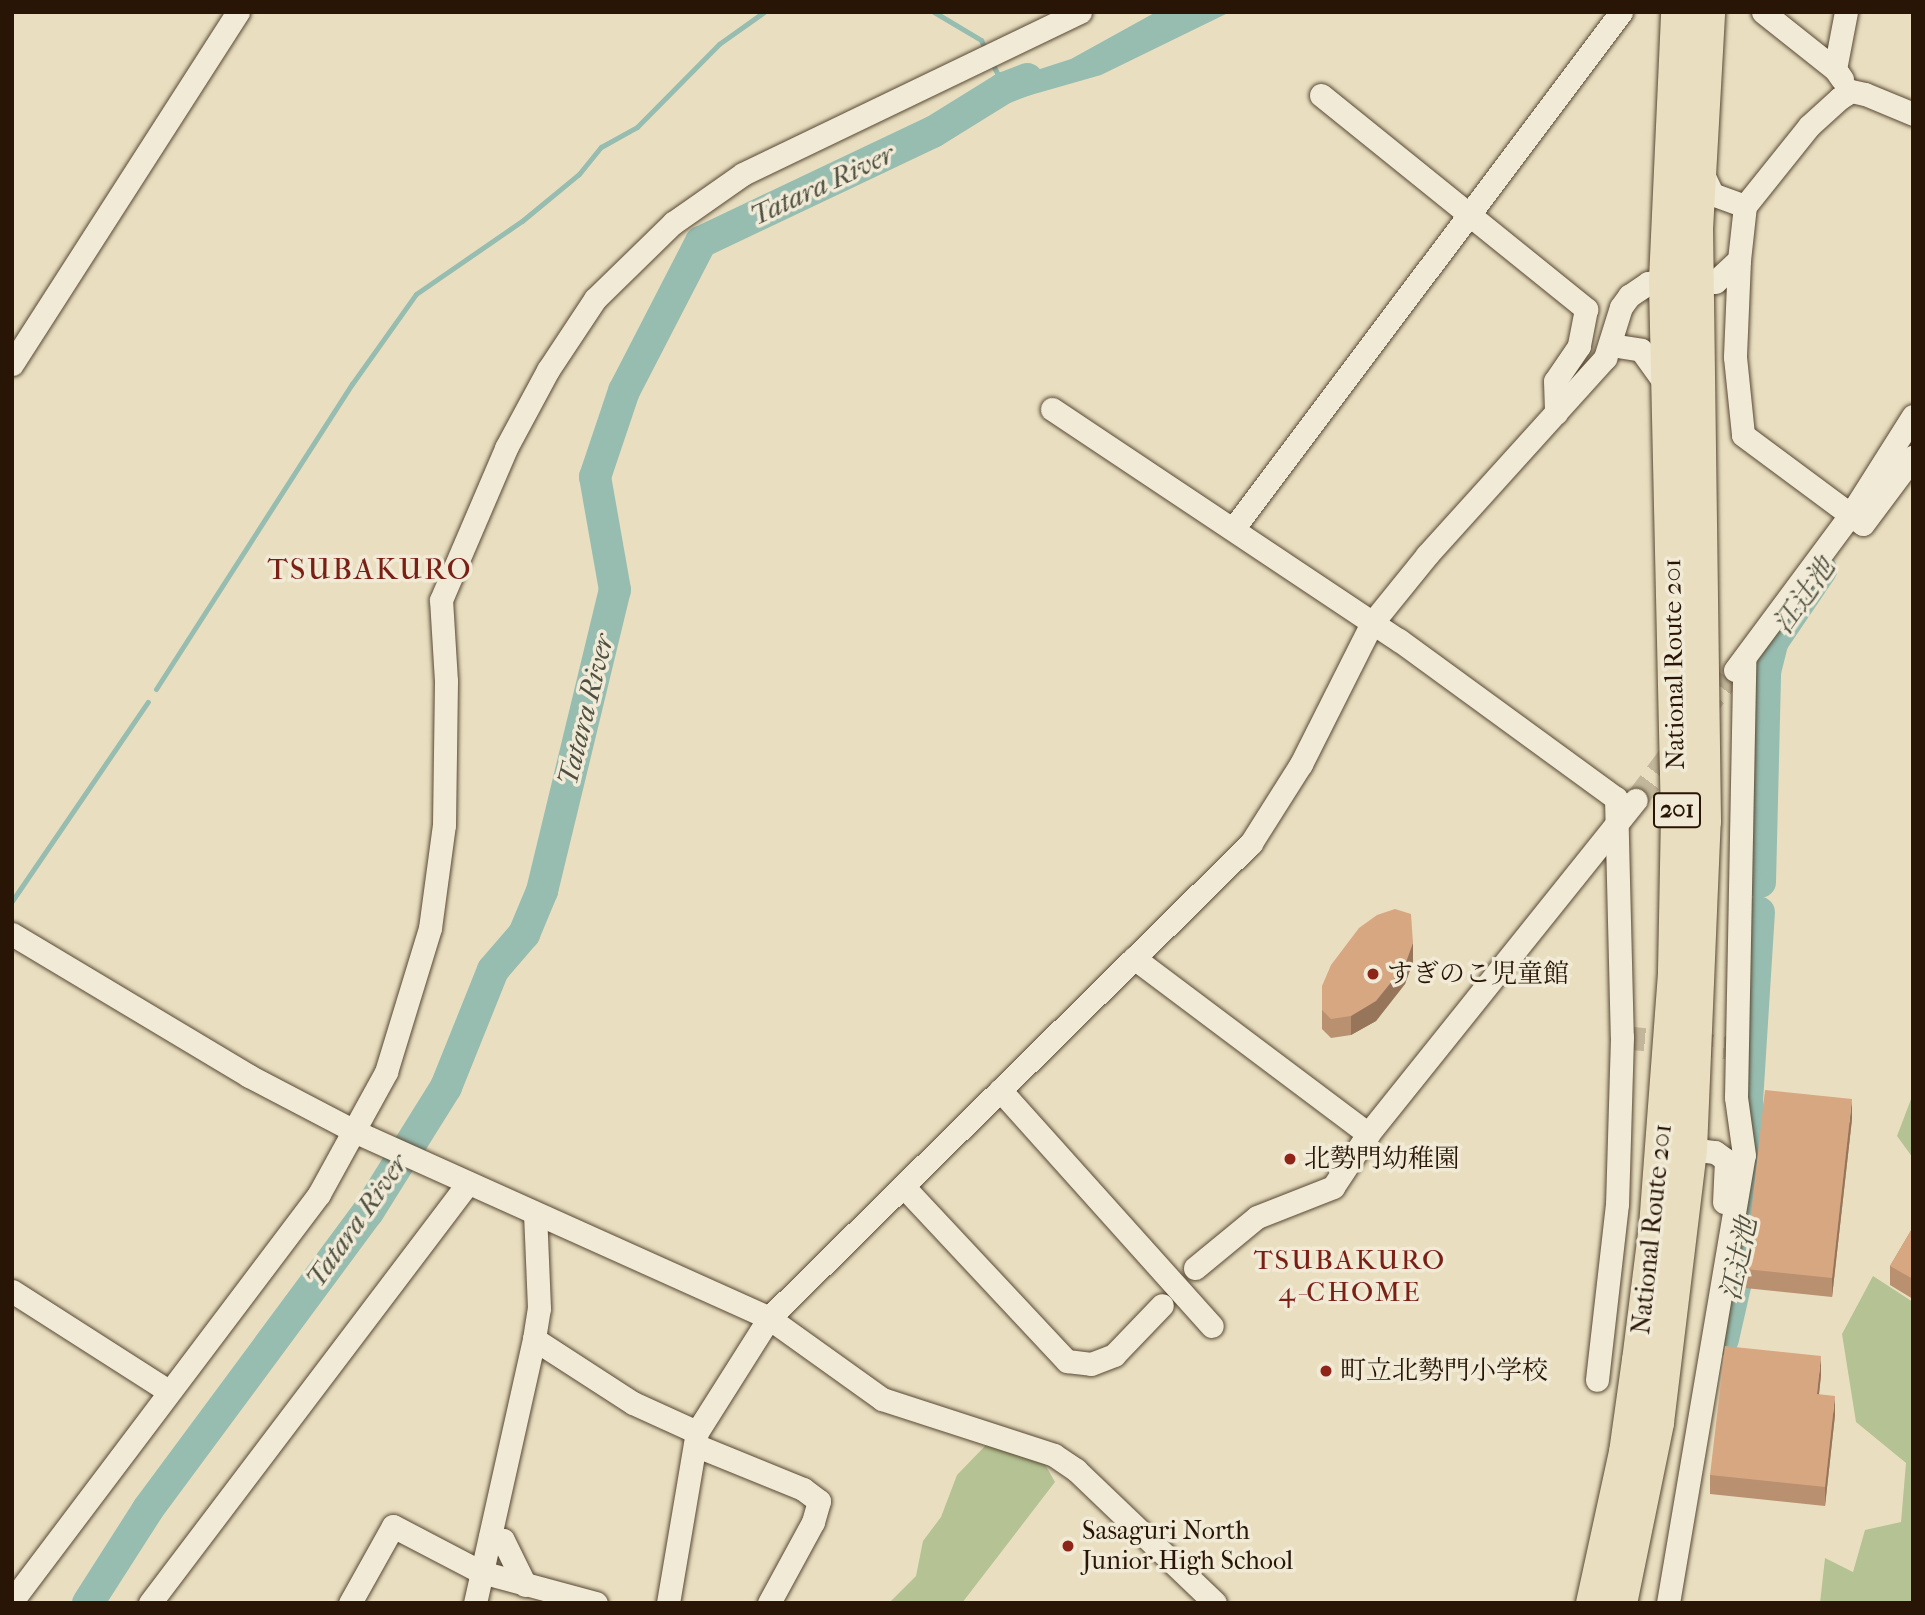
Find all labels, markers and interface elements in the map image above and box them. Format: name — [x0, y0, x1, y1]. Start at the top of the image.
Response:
water label: Tatara River — [745, 137, 899, 233]
district label: TSUBAKURO — [269, 552, 471, 588]
water label: 江辻池 — [1766, 552, 1842, 640]
street label: National Route 201 — [1657, 558, 1691, 770]
water label: Tatara River — [551, 631, 621, 789]
road number: 201 — [1652, 790, 1702, 830]
place label: すぎのこ児童館 — [1387, 958, 1569, 990]
marker: すぎのこ児童館 — [1365, 966, 1381, 982]
street label: National Route 201 — [1625, 1122, 1679, 1336]
place label: 北勢門幼稚園 — [1304, 1143, 1460, 1175]
water label: Tatara River — [299, 1148, 415, 1294]
marker: 北勢門幼稚園 — [1282, 1151, 1298, 1167]
water label: 江辻池 — [1714, 1214, 1764, 1304]
district label: TSUBAKURO 4-CHOME — [1255, 1243, 1445, 1309]
place label: 町立北勢門小学校 — [1340, 1355, 1548, 1387]
marker: 町立北勢門小学校 — [1318, 1363, 1334, 1379]
place label: Sasaguri North Junior High School — [1082, 1515, 1293, 1576]
marker: Sasaguri North Junior High School — [1060, 1538, 1076, 1554]

